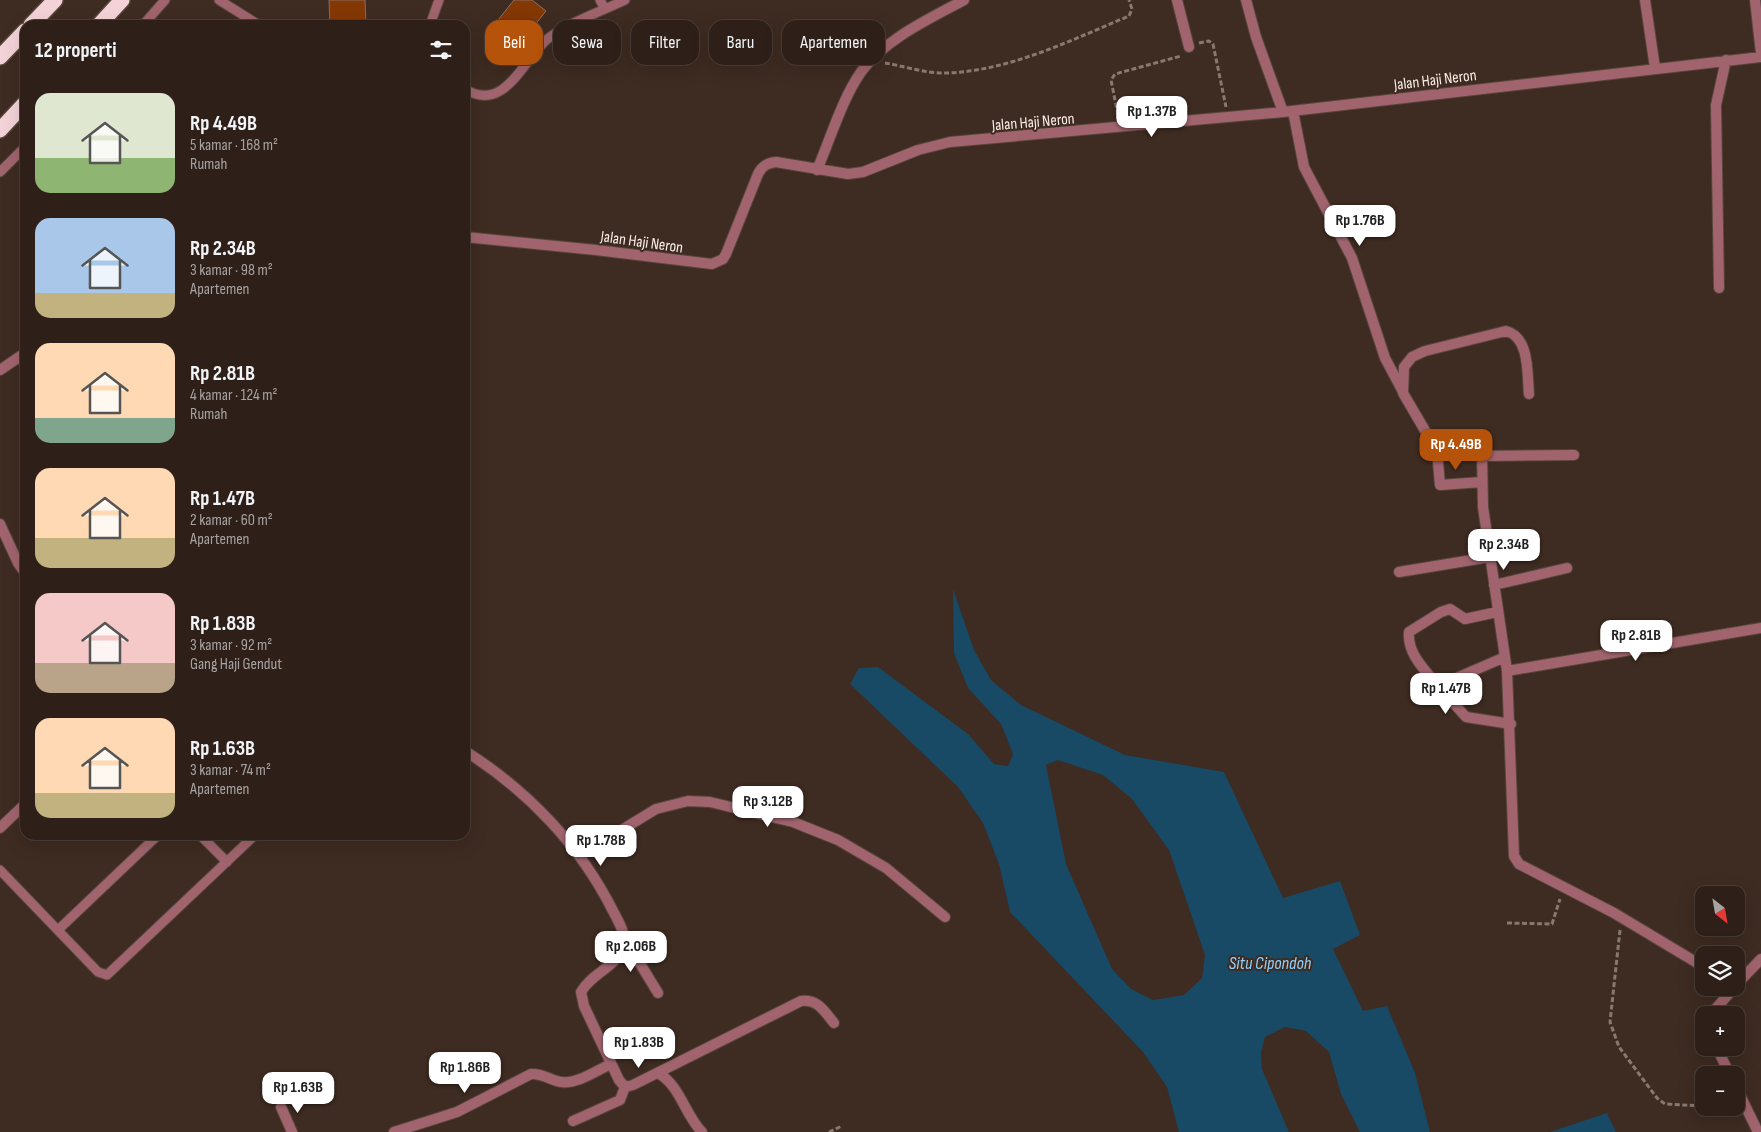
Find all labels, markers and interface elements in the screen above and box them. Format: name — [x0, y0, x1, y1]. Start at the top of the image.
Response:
chip: Beli — [485, 20, 543, 65]
chip: Sewa — [553, 20, 621, 65]
chip: Filter — [631, 20, 699, 65]
chip: Baru — [709, 20, 772, 65]
chip: Apartemen — [782, 20, 885, 65]
icon: filters — [427, 36, 455, 64]
text: 12 properti — [35, 38, 117, 63]
street label: Jalan Haji Neron — [1392, 66, 1478, 95]
pin: Rp 1.37B — [1100, 96, 1204, 138]
text: Rp 1.37B — [1127, 102, 1177, 121]
street label: Jalan Haji Neron — [990, 109, 1075, 136]
text: Rp 4.49B — [190, 111, 257, 136]
icon: home — [75, 113, 135, 173]
text: 5 kamar · 168 m² — [190, 136, 278, 155]
text: Rumah — [190, 155, 227, 174]
pin: Rp 1.76B — [1308, 204, 1412, 247]
text: Rp 1.76B — [1335, 211, 1385, 230]
street label: Jalan Haji Neron — [598, 227, 684, 258]
text: Rp 2.34B — [190, 236, 256, 261]
icon: home — [75, 238, 135, 298]
text: 3 kamar · 98 m² — [190, 261, 273, 280]
text: Apartemen — [190, 280, 249, 299]
text: Rp 2.81B — [190, 361, 255, 386]
icon: home — [75, 363, 135, 423]
text: 4 kamar · 124 m² — [190, 386, 278, 405]
text: Rumah — [190, 405, 227, 424]
pin: Rp 4.49B — [1404, 428, 1508, 471]
text: Rp 4.49B — [1430, 435, 1482, 454]
text: Rp 1.47B — [190, 486, 255, 511]
icon: home — [75, 488, 135, 548]
text: 2 kamar · 60 m² — [190, 511, 273, 530]
pin: Rp 2.34B — [1452, 528, 1556, 571]
text: Apartemen — [190, 530, 249, 549]
text: Rp 2.34B — [1479, 535, 1529, 554]
text: Rp 1.83B — [190, 611, 255, 636]
icon: home — [75, 613, 135, 673]
pin: Rp 2.81B — [1584, 620, 1688, 662]
text: Rp 2.81B — [1611, 626, 1661, 645]
text: 3 kamar · 92 m² — [190, 636, 272, 655]
text: Gang Haji Gendut — [190, 655, 282, 674]
pin: Rp 1.47B — [1394, 672, 1498, 715]
text: Rp 1.47B — [1421, 679, 1471, 698]
text: Rp 1.63B — [190, 736, 255, 761]
icon: home — [75, 738, 135, 798]
text: 3 kamar · 74 m² — [190, 761, 271, 780]
text: Apartemen — [190, 780, 249, 799]
pin: Rp 3.12B — [716, 786, 820, 828]
text: Rp 3.12B — [743, 792, 793, 811]
pin: Rp 1.78B — [549, 824, 653, 867]
text: Rp 1.78B — [576, 831, 626, 850]
north arrow — [1695, 886, 1745, 936]
map controls — [1695, 886, 1745, 1116]
pin: Rp 2.06B — [579, 930, 683, 973]
text: Rp 2.06B — [606, 937, 656, 956]
button: layers — [1695, 946, 1745, 996]
water label: Situ Cipondoh — [1229, 953, 1312, 974]
button: + — [1695, 1006, 1745, 1056]
pin: Rp 1.83B — [587, 1026, 691, 1069]
text: Rp 1.83B — [614, 1033, 664, 1052]
pin: Rp 1.86B — [413, 1052, 517, 1094]
text: Rp 1.86B — [440, 1058, 490, 1077]
button: − — [1695, 1066, 1745, 1116]
pin: Rp 1.63B — [246, 1072, 350, 1114]
text: Rp 1.63B — [273, 1078, 323, 1097]

